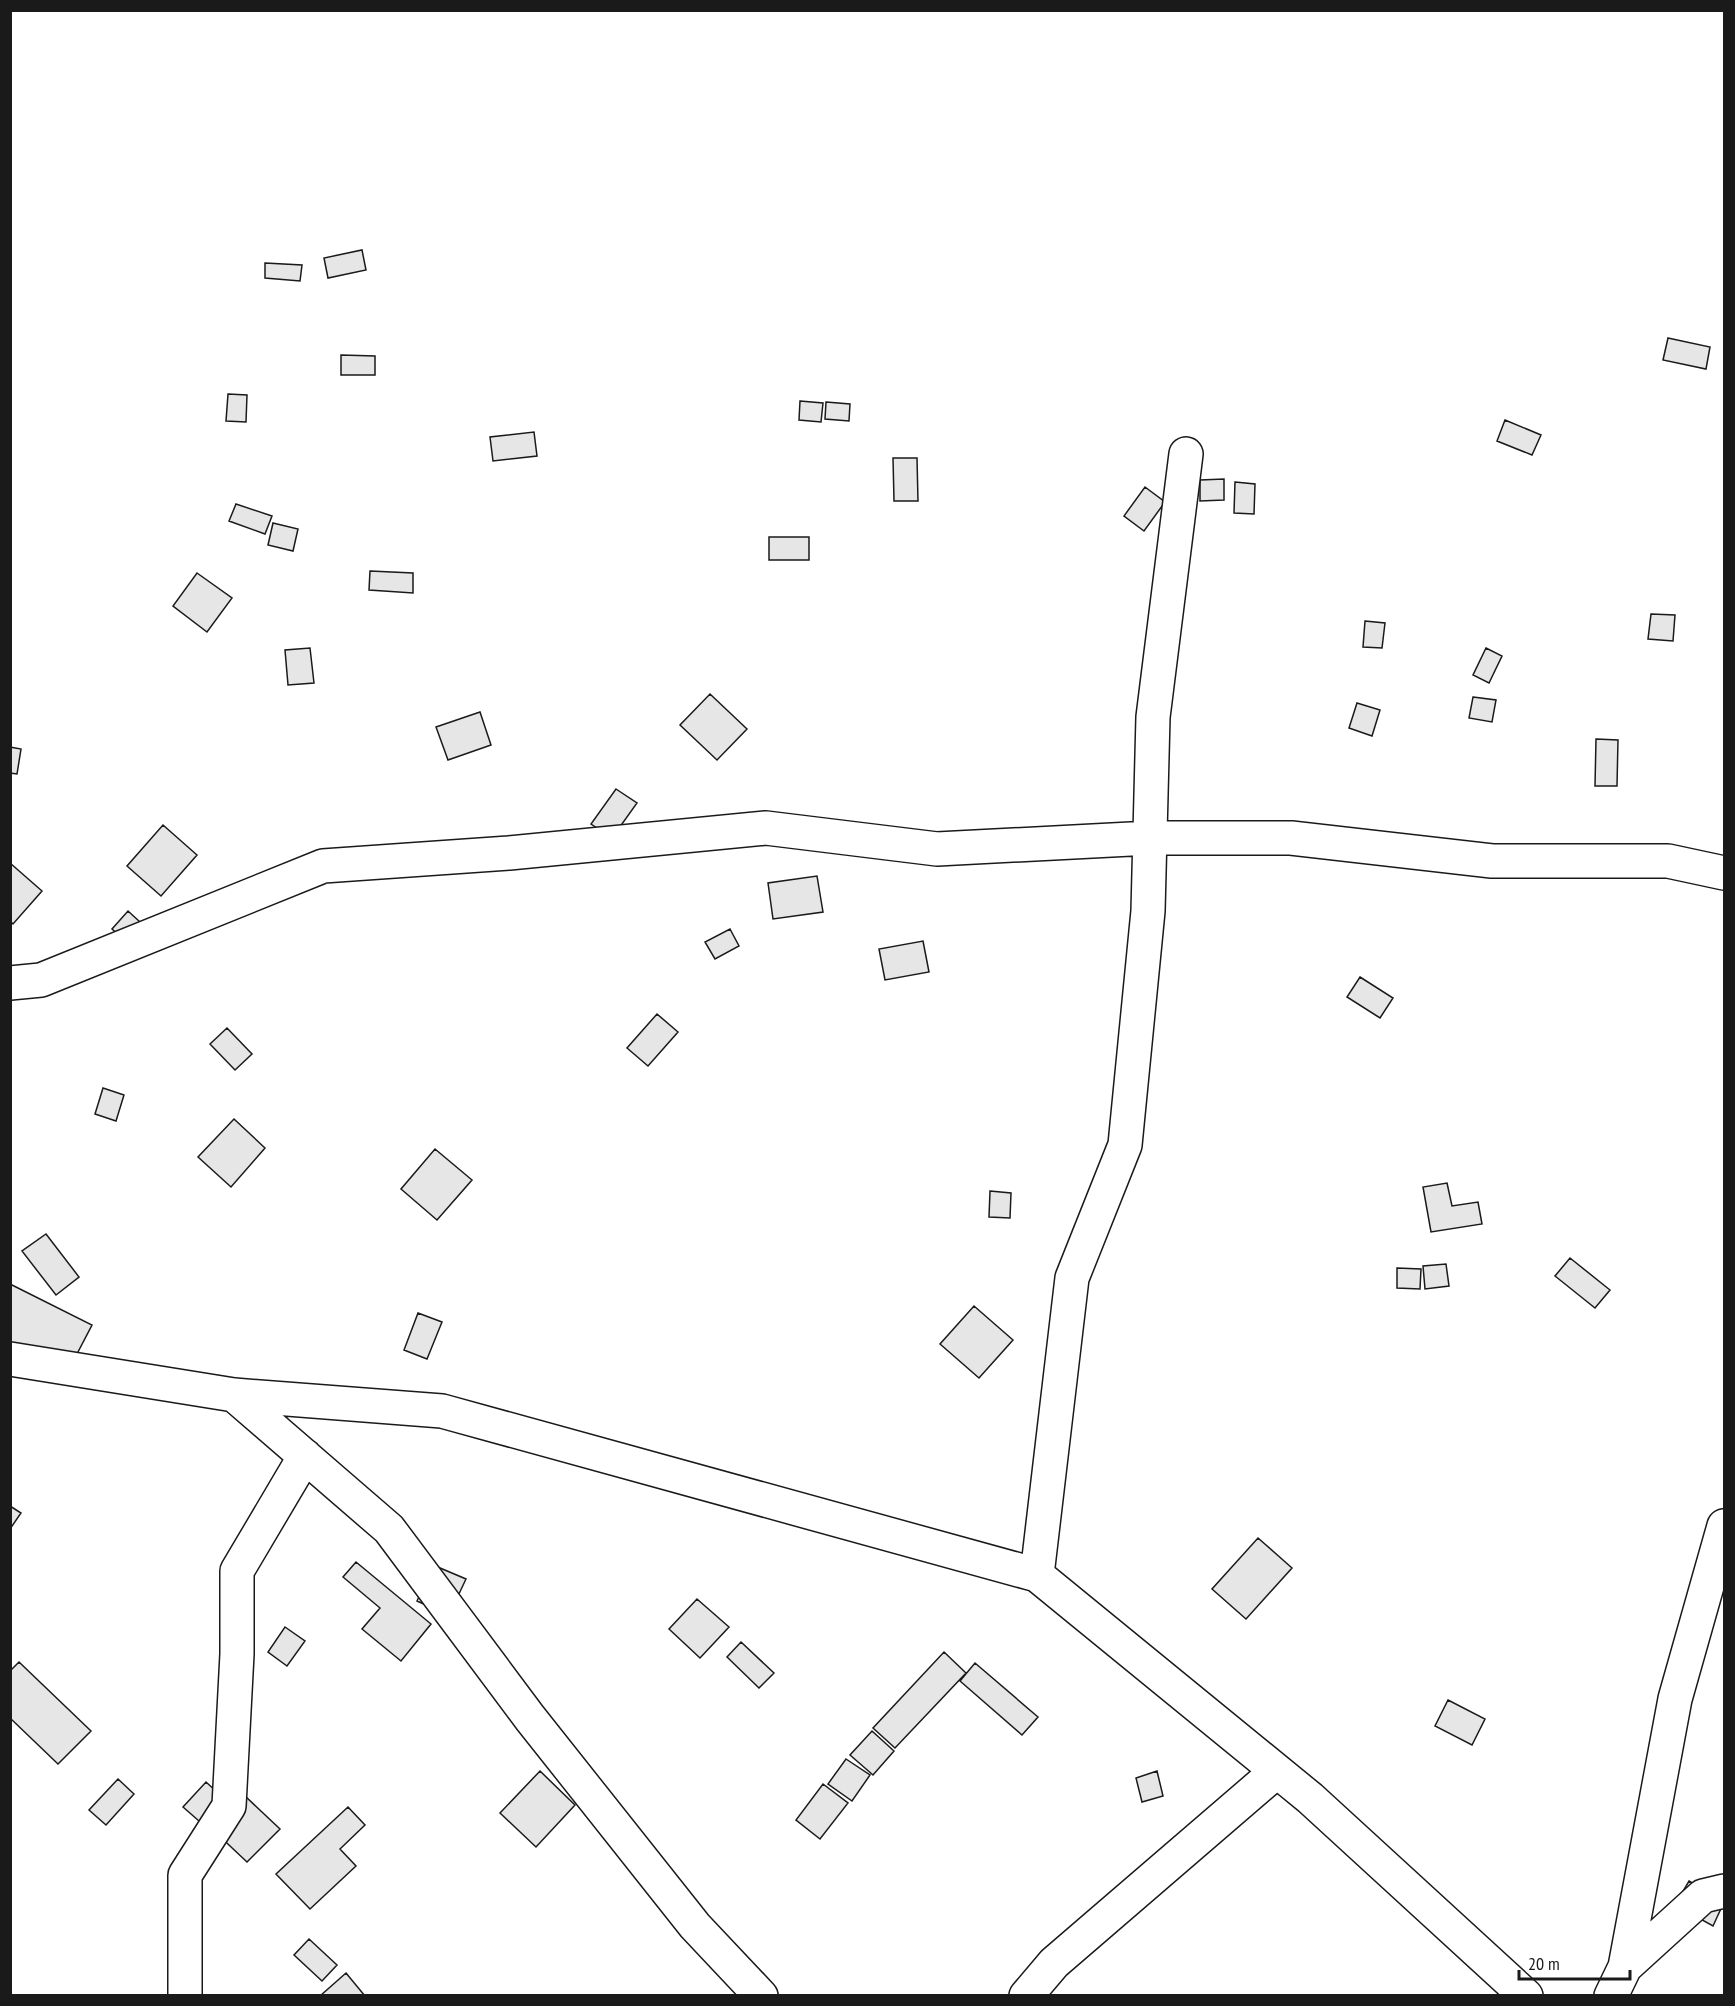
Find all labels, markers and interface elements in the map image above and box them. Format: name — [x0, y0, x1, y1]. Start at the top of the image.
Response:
scale bar — [1519, 1943, 1630, 1981]
text: 20 m — [1528, 1952, 1560, 1975]

